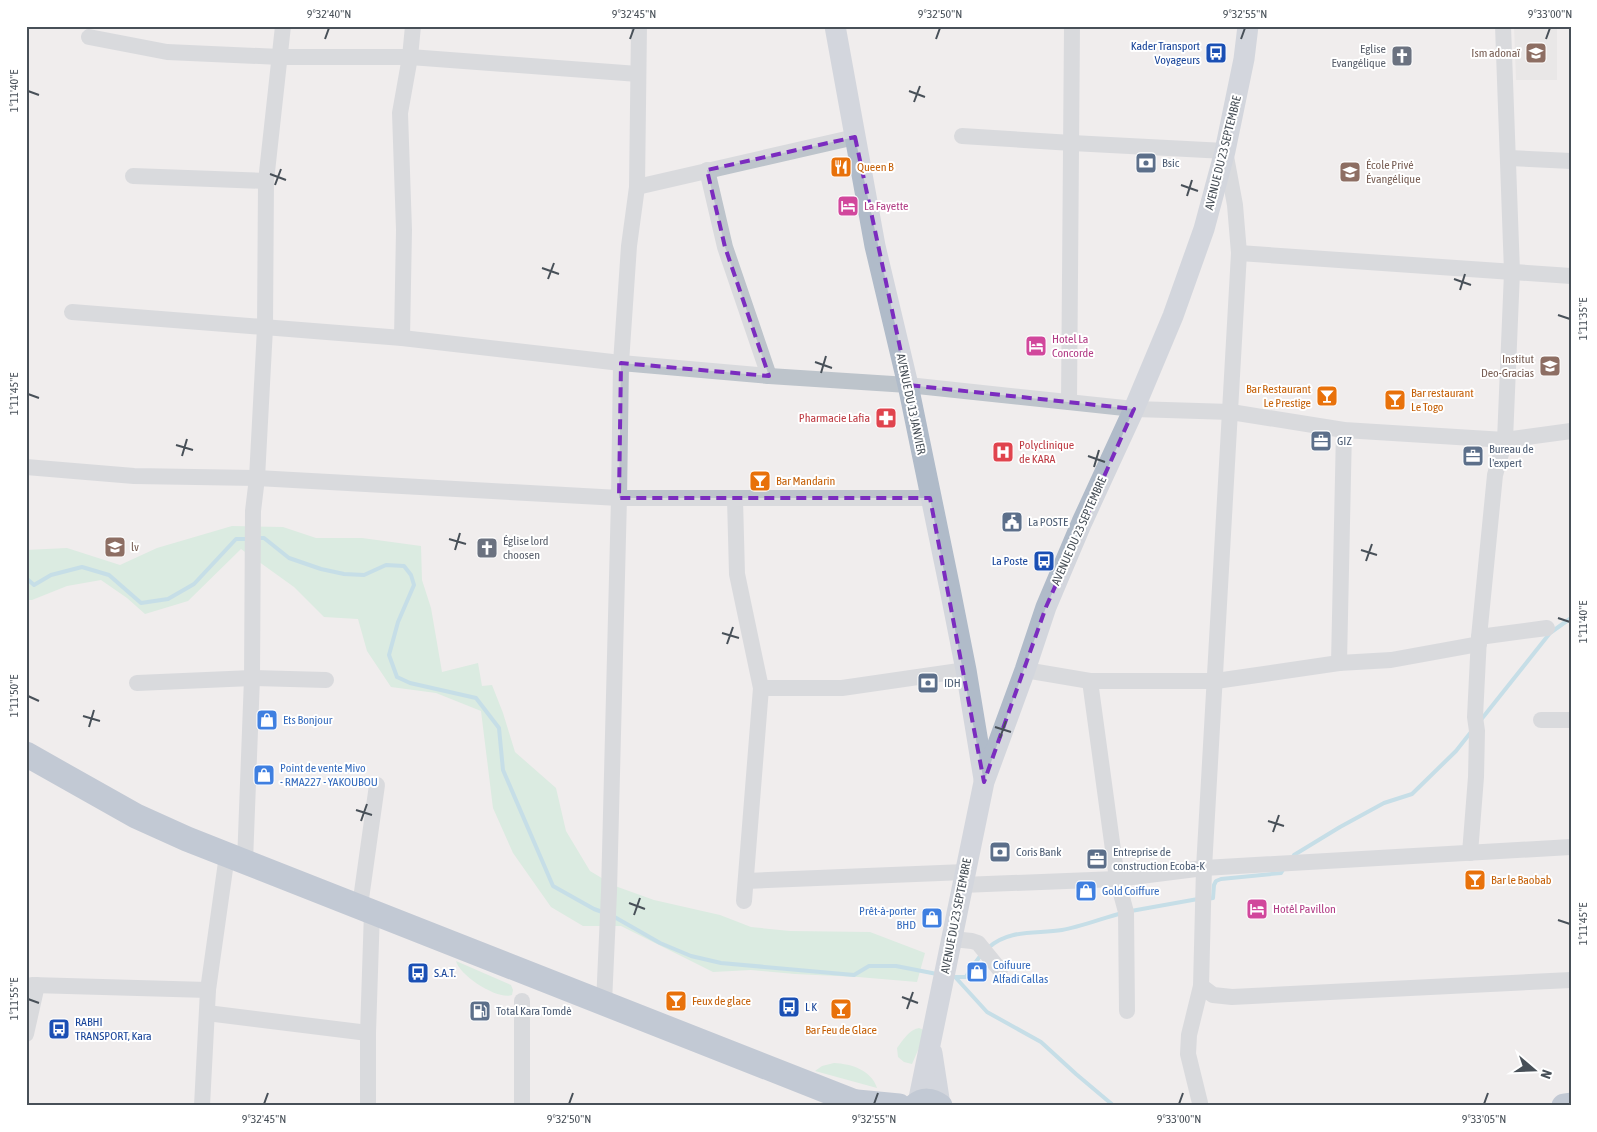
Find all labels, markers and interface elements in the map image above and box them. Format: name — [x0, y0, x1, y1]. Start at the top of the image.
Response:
text: 9°32'40"N — [307, 7, 351, 21]
text: 9°32'45"N — [612, 7, 656, 21]
text: 9°32'50"N — [918, 7, 962, 21]
text: 9°32'55"N — [1223, 7, 1267, 21]
text: 9°33'00"N — [1528, 7, 1572, 21]
place label: Kader Transport Voyageurs — [1131, 39, 1201, 67]
bus stop icon: Kader Transport Voyageurs — [1204, 41, 1228, 65]
school or university icon: Ism adonaï — [1524, 41, 1548, 65]
place label: Eglise Evangélique — [1331, 42, 1386, 70]
church icon: Eglise Evangélique — [1390, 44, 1414, 68]
place label: Ism adonaï — [1471, 46, 1520, 60]
text: 1°11'40"E — [7, 70, 21, 112]
street label: AVENUE DU 23 SEPTEMBRE — [1202, 94, 1244, 212]
bank icon: Bsic — [1134, 151, 1158, 175]
restaurant icon: Queen B — [829, 155, 853, 179]
place label: Bsic — [1162, 156, 1180, 170]
place label: École Privé Évangélique — [1366, 158, 1421, 186]
place label: Queen B — [857, 160, 894, 174]
school or university icon: École Privé Évangélique — [1338, 160, 1362, 184]
hotel icon: La Fayette — [836, 194, 860, 218]
place label: La Fayette — [864, 199, 909, 213]
text: 1°11'35"E — [1576, 298, 1590, 340]
place label: Hotel La Concorde — [1052, 332, 1094, 360]
hotel icon: Hotel La Concorde — [1024, 334, 1048, 358]
street label: AVENUE DU 13 JANVIER — [893, 352, 929, 456]
place label: Institut Deo-Gracias — [1481, 352, 1535, 380]
school or university icon: Institut Deo-Gracias — [1538, 354, 1562, 378]
text: 1°11'45"E — [7, 373, 21, 415]
place label: Bar Restaurant Le Prestige — [1246, 382, 1312, 410]
bar icon: Bar Restaurant Le Prestige — [1315, 384, 1339, 408]
place label: Bar restaurant Le Togo — [1411, 386, 1474, 414]
bar icon: Bar restaurant Le Togo — [1383, 388, 1407, 412]
pharmacy icon: Pharmacie Lafia — [874, 406, 898, 430]
place label: Pharmacie Lafia — [799, 411, 870, 425]
office icon: GIZ — [1309, 429, 1333, 453]
place label: GIZ — [1337, 434, 1352, 448]
place label: Polyclinique de KARA — [1019, 438, 1074, 466]
hospital icon: Polyclinique de KARA — [991, 440, 1015, 464]
place label: Bureau de l'expert — [1489, 442, 1534, 470]
office icon: Bureau de l'expert — [1461, 444, 1485, 468]
bar icon: Bar Mandarin — [748, 469, 772, 493]
place label: Bar Mandarin — [776, 474, 835, 488]
street label: AVENUE DU 23 SEPTEMBRE — [1049, 475, 1109, 587]
public building icon: La POSTE — [1000, 510, 1024, 534]
place label: La POSTE — [1028, 515, 1068, 529]
place label: Église lord choosen — [503, 534, 548, 562]
school or university icon: lv — [103, 535, 127, 559]
church icon: Église lord choosen — [475, 536, 499, 560]
place label: lv — [131, 540, 139, 554]
bus stop icon: La Poste — [1032, 549, 1056, 573]
place label: La Poste — [992, 554, 1028, 568]
text: 1°11'40"E — [1576, 601, 1590, 643]
bank icon: IDH — [916, 671, 940, 695]
text: 1°11'50"E — [7, 675, 21, 717]
place label: IDH — [944, 676, 961, 690]
shop icon: Ets Bonjour — [255, 708, 279, 732]
place label: Ets Bonjour — [283, 713, 333, 727]
place label: Point de vente Mivo - RMA227 - YAKOUBOU — [280, 761, 378, 789]
shop icon: Point de vente Mivo - RMA227 - YAKOUBOU — [252, 763, 276, 787]
bank icon: Coris Bank — [988, 840, 1012, 864]
place label: Coris Bank — [1016, 845, 1062, 859]
place label: Entreprise de construction Ecoba-K — [1113, 845, 1205, 873]
office icon: Entreprise de construction Ecoba-K — [1085, 847, 1109, 871]
street label: AVENUE DU 23 SEPTEMBRE — [938, 857, 974, 975]
bar icon: Bar le Baobab — [1463, 868, 1487, 892]
place label: Bar le Baobab — [1491, 873, 1552, 887]
shop icon: Gold Coiffure — [1074, 879, 1098, 903]
place label: Gold Coiffure — [1102, 884, 1159, 898]
hotel icon: Hotêl Pavillon — [1245, 897, 1269, 921]
place label: Hotêl Pavillon — [1273, 902, 1336, 916]
text: 1°11'45"E — [1576, 903, 1590, 945]
place label: Prêt-à-porter BHD — [859, 904, 916, 932]
shop icon: Prêt-à-porter BHD — [920, 906, 944, 930]
place label: Coifuure Alfadi Callas — [993, 958, 1048, 986]
shop icon: Coifuure Alfadi Callas — [965, 960, 989, 984]
bus stop icon: S.A.T. — [406, 961, 430, 985]
place label: S.A.T. — [434, 966, 456, 980]
text: 1°11'55"E — [7, 978, 21, 1020]
bar icon: Feux de glace — [664, 989, 688, 1013]
place label: Feux de glace — [692, 994, 751, 1008]
bus stop icon: L K — [777, 995, 801, 1019]
bar icon: Bar Feu de Glace — [829, 997, 853, 1021]
fuel station icon: Total Kara Tomdè — [468, 999, 492, 1023]
place label: L K — [805, 1000, 817, 1014]
place label: Total Kara Tomdè — [496, 1004, 572, 1018]
place label: RABHI TRANSPORT, Kara — [75, 1015, 152, 1043]
bus stop icon: RABHI TRANSPORT, Kara — [47, 1017, 71, 1041]
place label: Bar Feu de Glace — [805, 1023, 877, 1037]
north arrow — [1510, 1044, 1560, 1094]
text: N — [1537, 1068, 1555, 1081]
text: 9°32'45"N — [242, 1112, 286, 1126]
text: 9°32'50"N — [547, 1112, 591, 1126]
text: 9°32'55"N — [852, 1112, 896, 1126]
text: 9°33'00"N — [1157, 1112, 1201, 1126]
text: 9°33'05"N — [1462, 1112, 1506, 1126]

